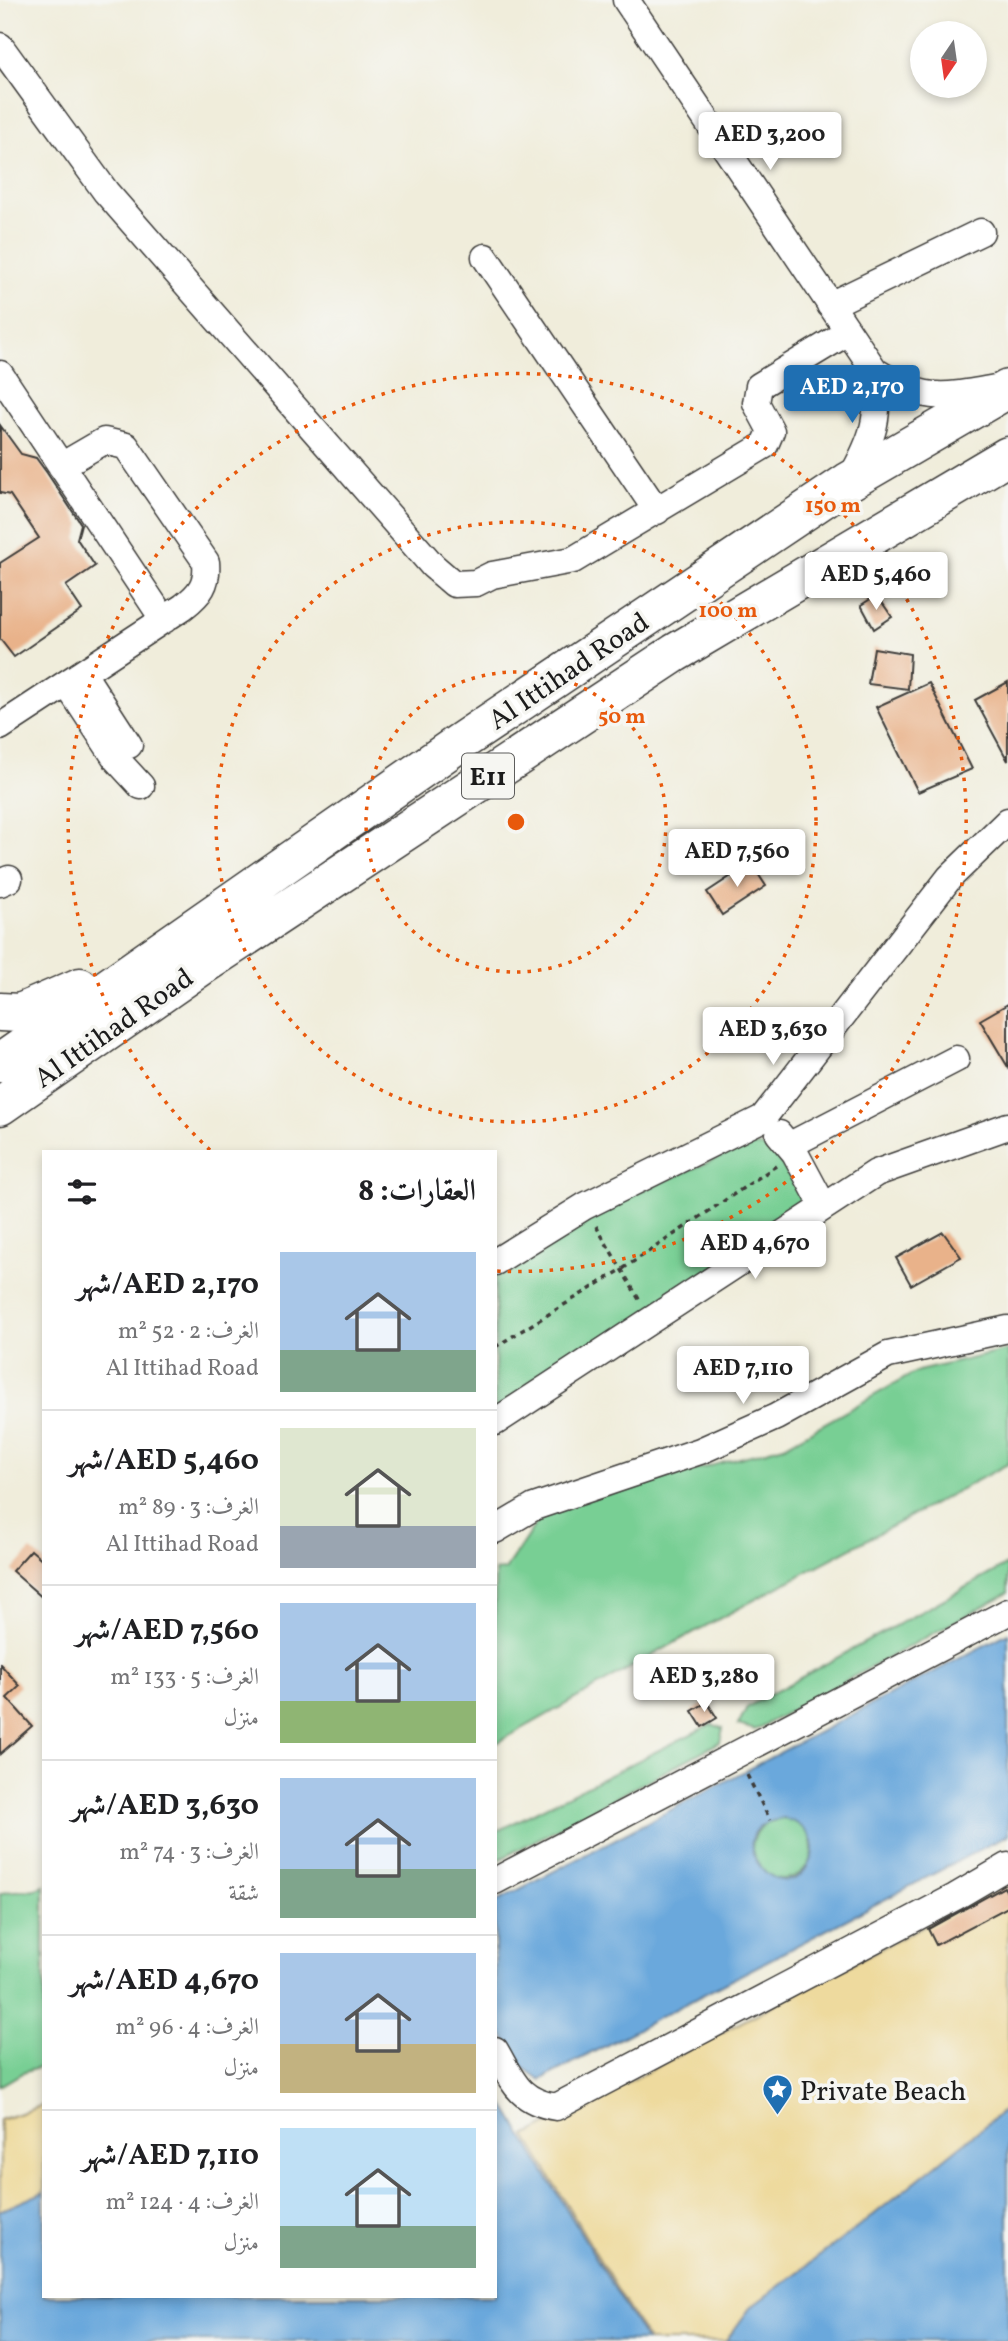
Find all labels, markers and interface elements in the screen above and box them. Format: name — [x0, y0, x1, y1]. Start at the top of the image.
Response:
north arrow — [910, 21, 987, 98]
map controls — [910, 21, 987, 98]
pin: AED 3,200 — [690, 113, 850, 172]
text: AED 3,200 — [714, 119, 826, 151]
pin: AED 2,170 — [772, 366, 932, 425]
text: AED 2,170 — [800, 372, 904, 404]
text: 150 m — [805, 492, 861, 521]
pin: AED 5,460 — [796, 552, 956, 612]
text: AED 5,460 — [821, 559, 931, 591]
text: 100 m — [698, 597, 758, 626]
street label: Al Ittihad Road — [481, 604, 658, 740]
text: 50 m — [598, 703, 646, 732]
road number: E11 — [462, 754, 514, 798]
centre of rings — [504, 810, 528, 834]
pin: AED 7,560 — [657, 830, 817, 889]
text: AED 7,560 — [684, 836, 790, 868]
street label: Al Ittihad Road — [27, 960, 202, 1099]
pin: AED 3,630 — [693, 1007, 853, 1067]
text: AED 3,630 — [719, 1014, 827, 1046]
text: العقارات: 8 — [358, 1171, 476, 1213]
icon: filters — [63, 1173, 101, 1211]
pin: AED 4,670 — [675, 1222, 835, 1281]
text: AED 4,670 — [700, 1228, 810, 1260]
text: AED 2,170/شهر — [77, 1264, 259, 1306]
icon: home — [336, 1280, 420, 1364]
text: الغرف: 2 · 52 m² — [118, 1316, 259, 1348]
pin: AED 7,110 — [663, 1346, 823, 1406]
text: Al Ittihad Road — [106, 1353, 259, 1385]
text: AED 7,110 — [693, 1353, 793, 1385]
text: AED 5,460/شهر — [69, 1440, 259, 1482]
icon: home — [336, 1456, 420, 1540]
text: الغرف: 3 · 89 m² — [118, 1492, 259, 1524]
text: Al Ittihad Road — [106, 1529, 259, 1561]
text: AED 7,560/شهر — [76, 1610, 259, 1652]
icon: home — [336, 1631, 420, 1715]
pin: AED 3,280 — [624, 1654, 784, 1714]
text: AED 3,280 — [649, 1661, 759, 1693]
text: الغرف: 5 · 133 m² — [110, 1662, 259, 1694]
text: منزل — [224, 1703, 259, 1735]
text: AED 3,630/شهر — [71, 1785, 259, 1827]
icon: home — [336, 1806, 420, 1890]
text: الغرف: 3 · 74 m² — [119, 1837, 259, 1869]
text: شقة — [229, 1878, 259, 1910]
text: AED 4,670/شهر — [70, 1960, 259, 2002]
icon: home — [336, 1981, 420, 2065]
text: الغرف: 4 · 96 m² — [116, 2012, 259, 2044]
text: منزل — [224, 2053, 259, 2085]
place icon: Private Beach — [760, 2073, 794, 2117]
place label: Private Beach — [800, 2073, 966, 2112]
text: AED 7,110/شهر — [82, 2135, 259, 2177]
icon: home — [336, 2156, 420, 2240]
text: الغرف: 4 · 124 m² — [106, 2187, 259, 2219]
text: منزل — [224, 2228, 259, 2260]

